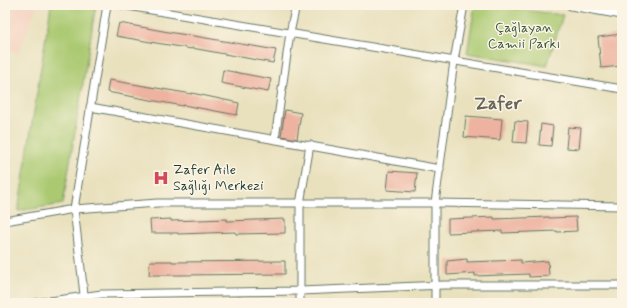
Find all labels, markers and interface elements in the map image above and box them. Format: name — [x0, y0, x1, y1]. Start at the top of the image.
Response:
park label: Çağlayan Camii Parkı — [488, 19, 560, 53]
district label: Zafer — [474, 92, 522, 116]
place label: Zafer Aile Sağlığı Merkezi — [173, 161, 263, 195]
hospital icon: Zafer Aile Sağlığı Merkezi — [152, 169, 170, 187]

